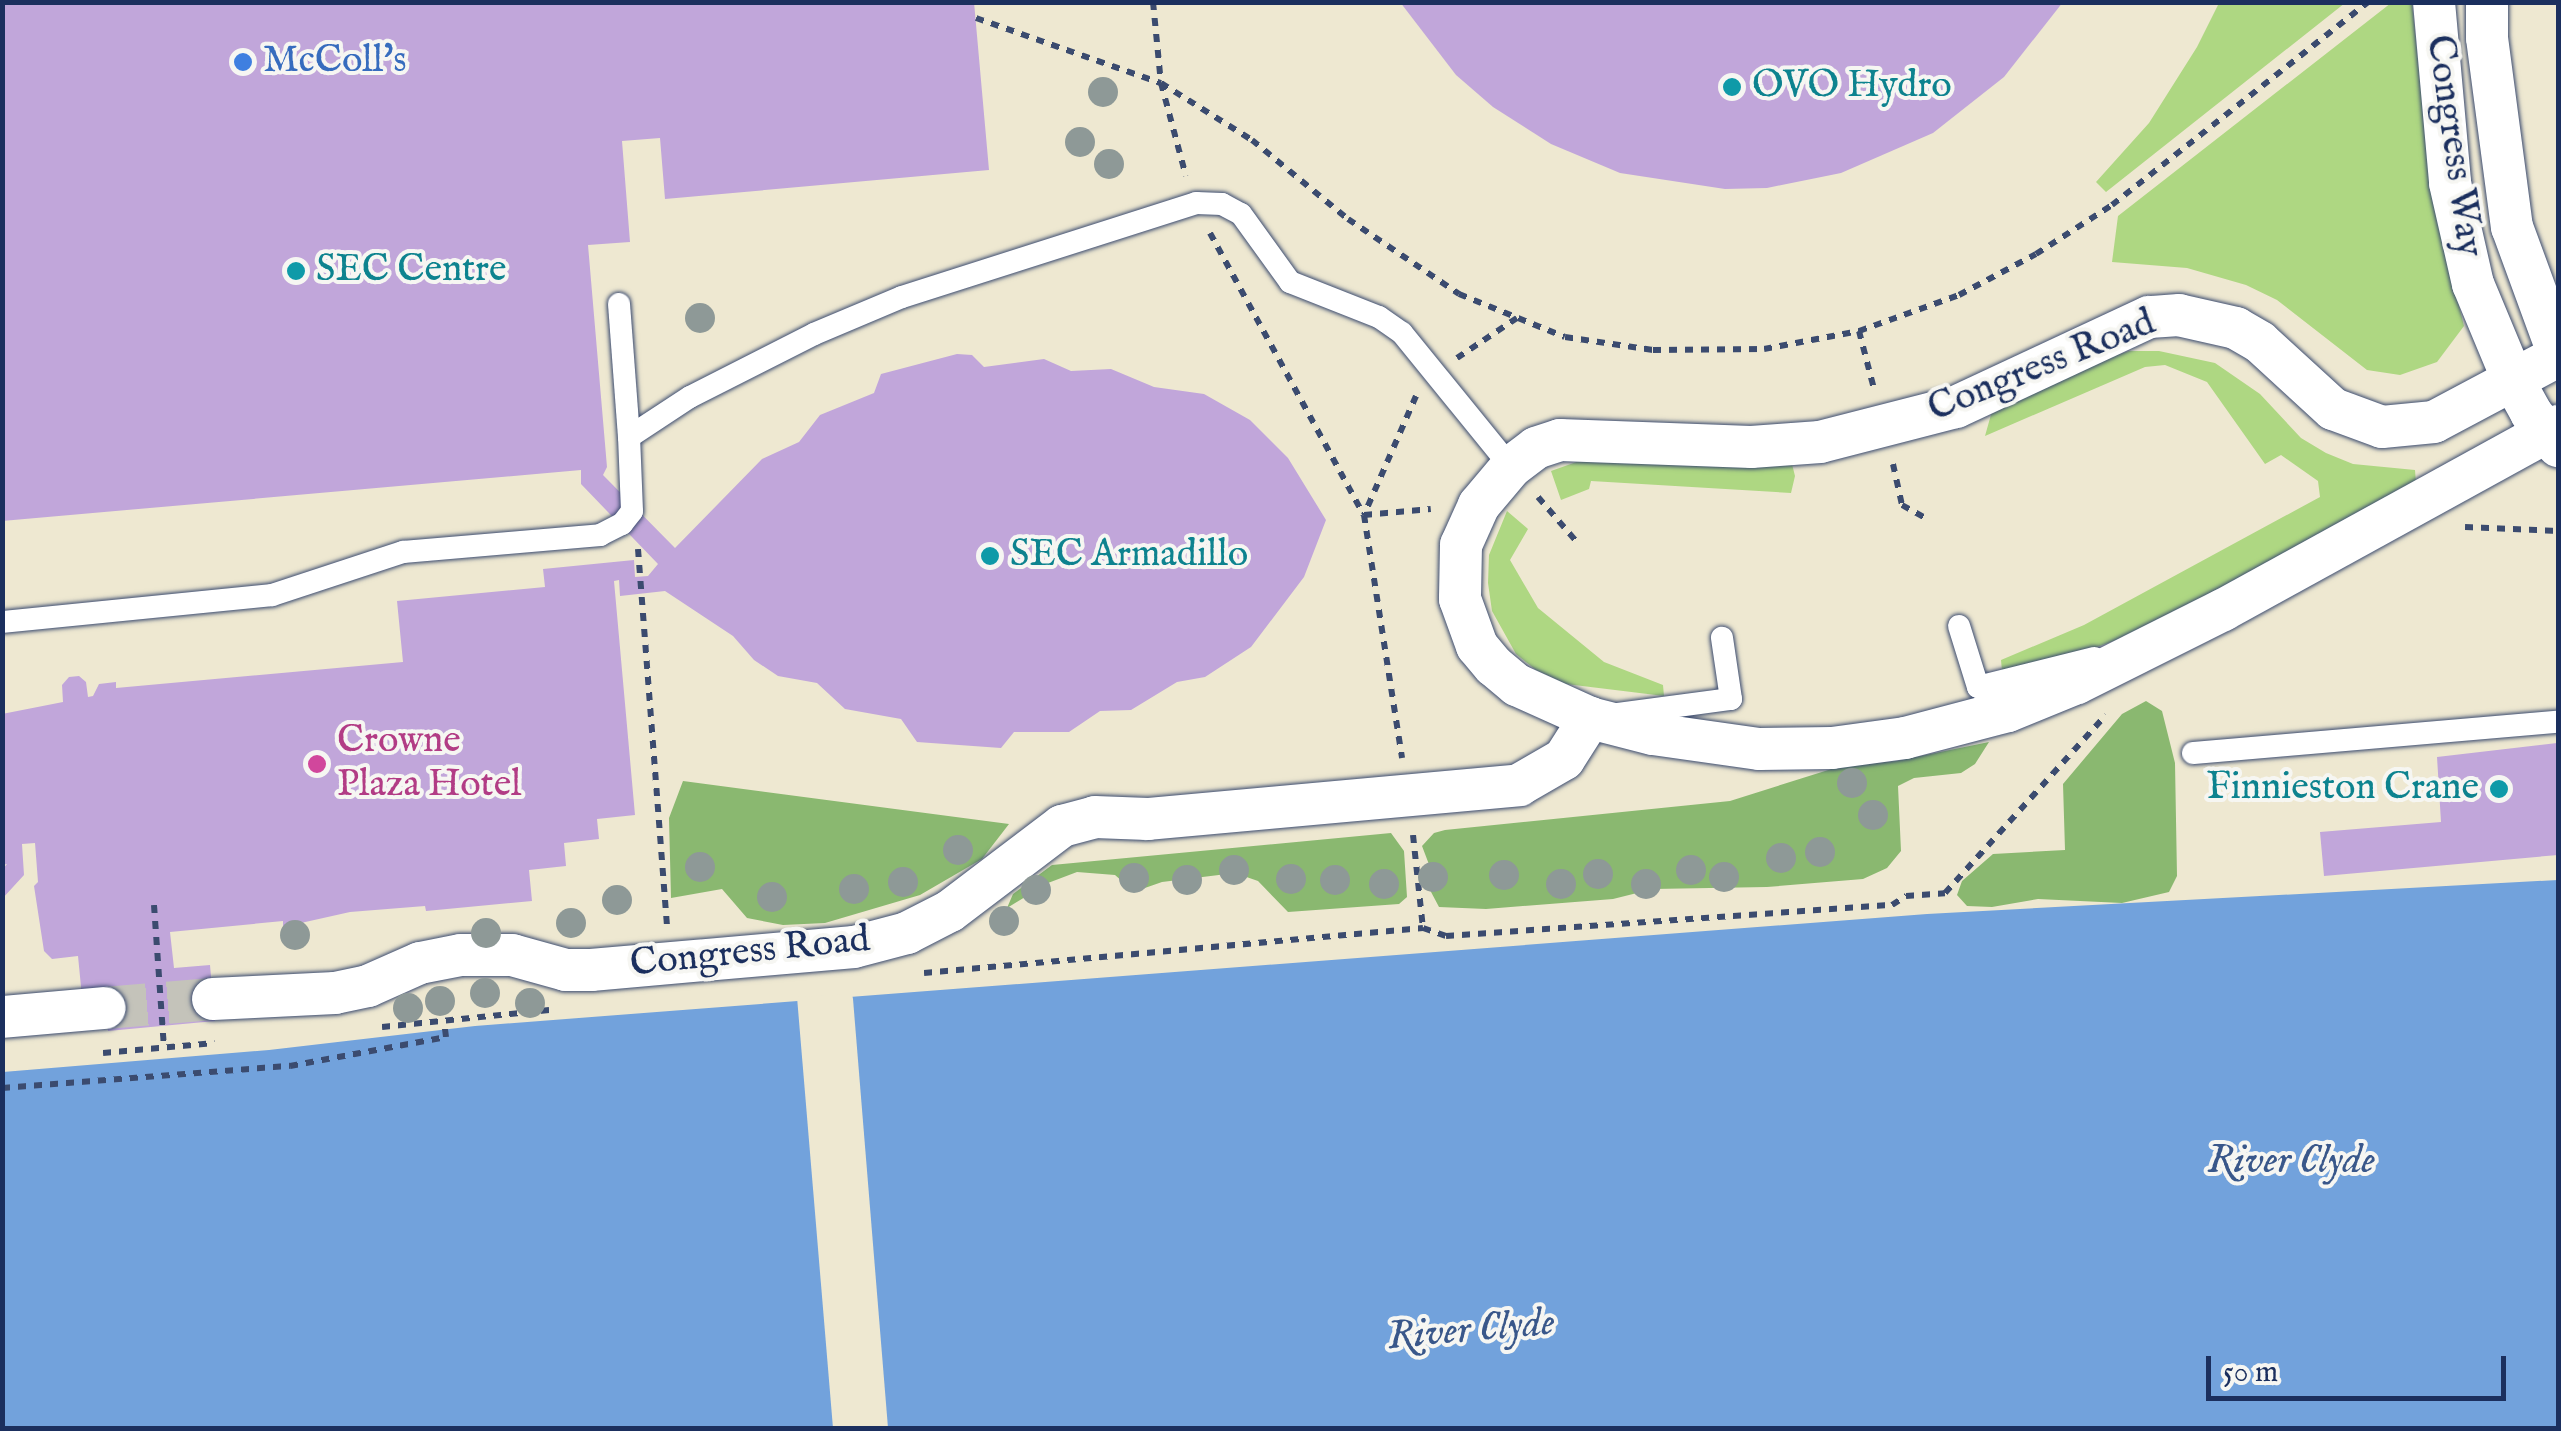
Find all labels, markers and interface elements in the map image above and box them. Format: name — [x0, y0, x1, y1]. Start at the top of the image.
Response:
street label: Congress Way — [2415, 32, 2491, 260]
place label: McColl's — [263, 39, 407, 85]
marker: McColl's — [232, 51, 254, 73]
place label: OVO Hydro — [1752, 64, 1952, 110]
marker: OVO Hydro — [1721, 76, 1743, 98]
place label: SEC Centre — [316, 248, 506, 294]
marker: SEC Centre — [285, 260, 307, 282]
street label: Congress Road — [1922, 301, 2162, 433]
place label: SEC Armadillo — [1010, 533, 1248, 579]
marker: SEC Armadillo — [979, 545, 1001, 567]
place label: Crowne Plaza Hotel — [337, 719, 522, 808]
marker: Crowne Plaza Hotel — [306, 753, 328, 775]
place label: Finnieston Crane — [2207, 766, 2479, 812]
marker: Finnieston Crane — [2488, 778, 2510, 800]
street label: Congress Road — [628, 918, 872, 988]
water label: River Clyde — [2207, 1138, 2375, 1186]
water label: River Clyde — [1385, 1300, 1557, 1362]
scale bar — [2211, 1336, 2511, 1398]
text: 50 m — [2223, 1354, 2278, 1392]

